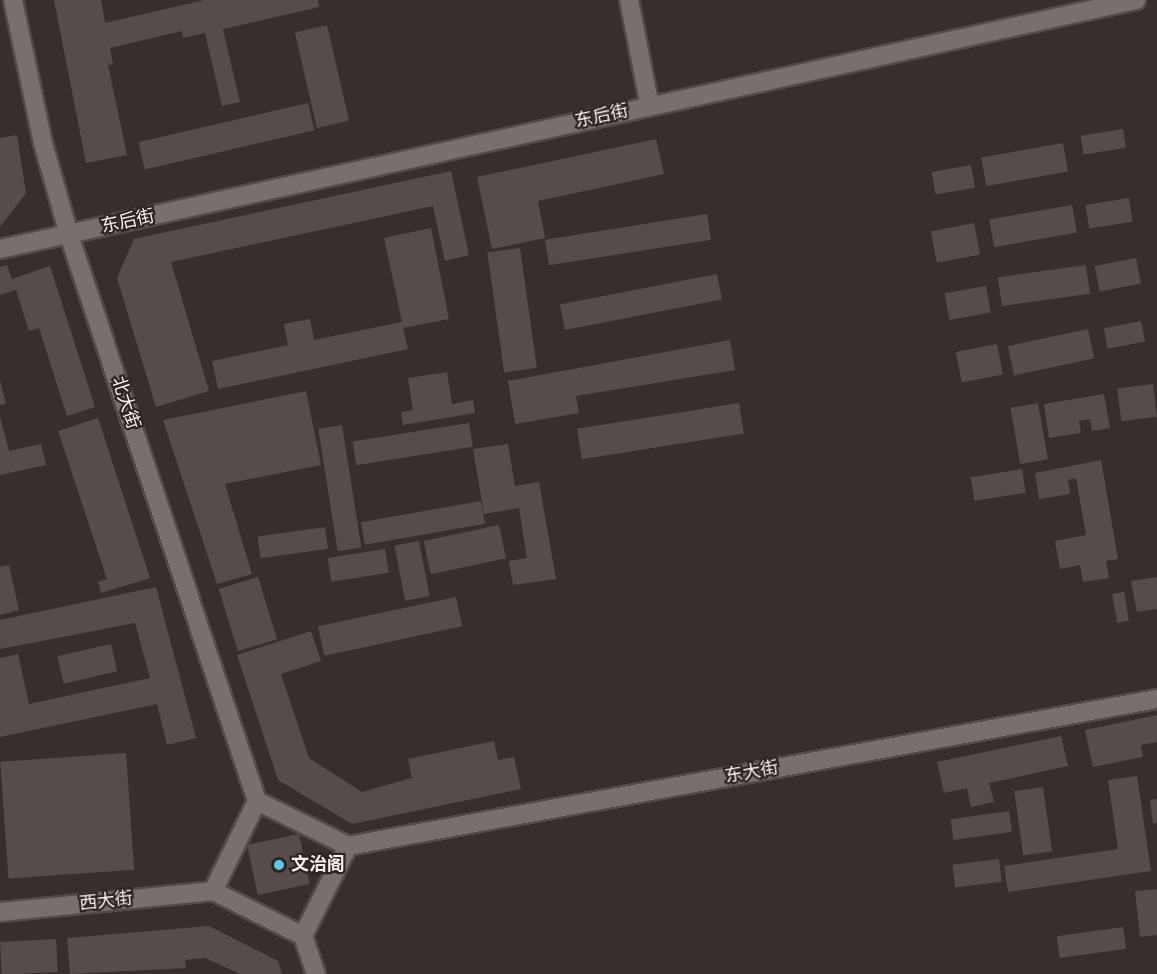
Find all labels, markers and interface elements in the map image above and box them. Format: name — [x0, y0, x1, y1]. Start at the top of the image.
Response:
street label: 东后街 — [573, 101, 631, 133]
street label: 东后街 — [99, 206, 157, 238]
street label: 北大街 — [106, 374, 144, 432]
street label: 东大街 — [724, 758, 780, 788]
place label: 文治阁 — [291, 854, 345, 876]
marker: 文治阁 — [272, 858, 286, 872]
street label: 西大街 — [78, 888, 134, 916]

